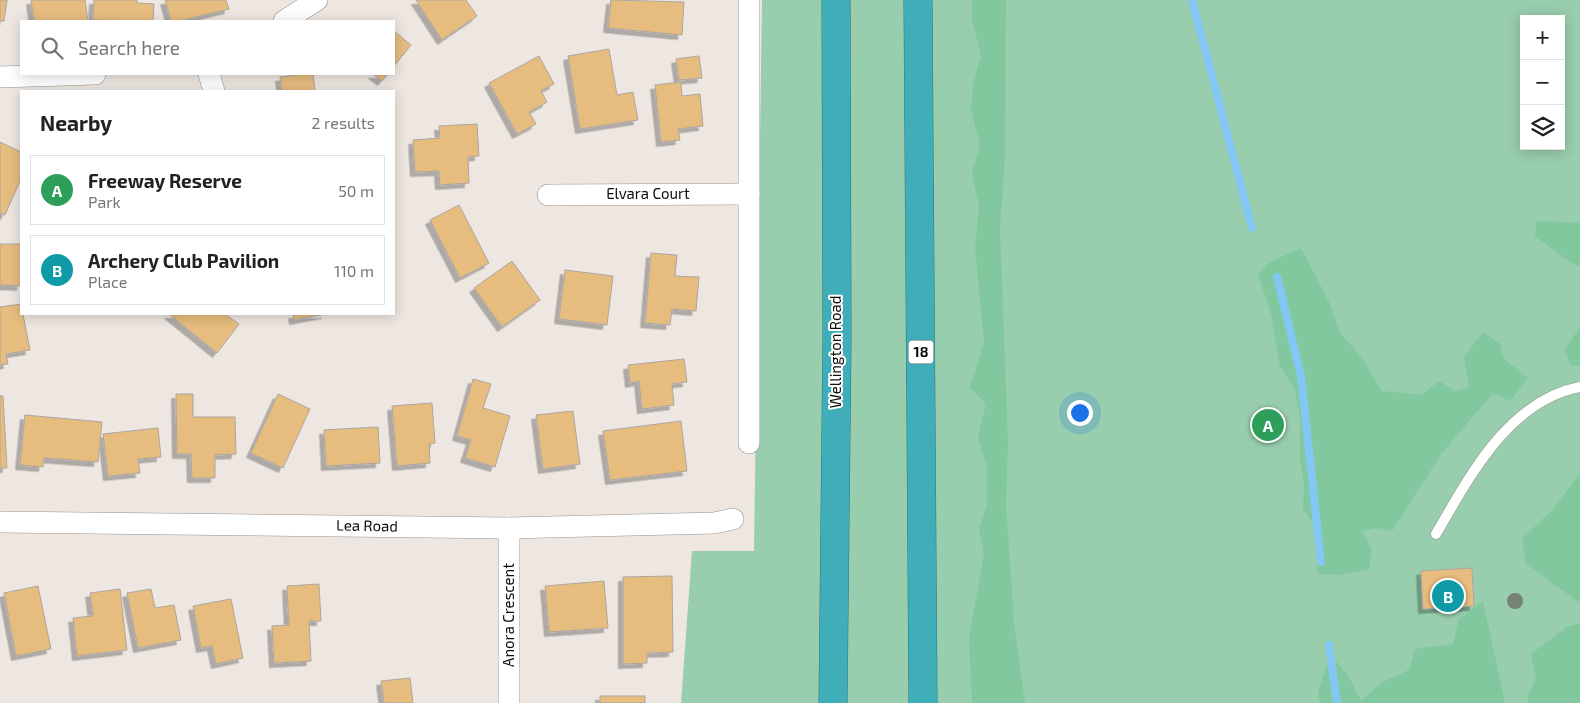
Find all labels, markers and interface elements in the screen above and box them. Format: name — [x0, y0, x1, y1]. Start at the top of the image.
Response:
map controls — [1520, 15, 1565, 150]
button: + — [1520, 15, 1565, 60]
search box — [20, 20, 395, 75]
icon: search — [38, 34, 66, 62]
text: Search here — [78, 36, 180, 59]
button: − — [1520, 60, 1565, 105]
button: layers — [1520, 105, 1565, 150]
text: Nearby — [40, 110, 112, 135]
text: 2 results — [312, 113, 375, 132]
text: Freeway Reserve — [88, 169, 242, 192]
text: A — [52, 181, 62, 200]
text: 50 m — [338, 181, 374, 200]
street label: Elvara Court — [606, 184, 690, 202]
text: Park — [88, 192, 121, 211]
text: Archery Club Pavilion — [88, 249, 279, 272]
text: B — [52, 261, 62, 280]
text: 110 m — [334, 261, 374, 280]
text: Place — [88, 272, 127, 291]
street label: Wellington Road — [826, 296, 844, 408]
road number: 18 — [908, 341, 934, 364]
your location — [1067, 400, 1093, 426]
pin: A — [1252, 406, 1284, 444]
street label: Lea Road — [336, 515, 398, 535]
street label: Anora Crescent — [499, 563, 517, 667]
pin: B — [1432, 577, 1464, 615]

